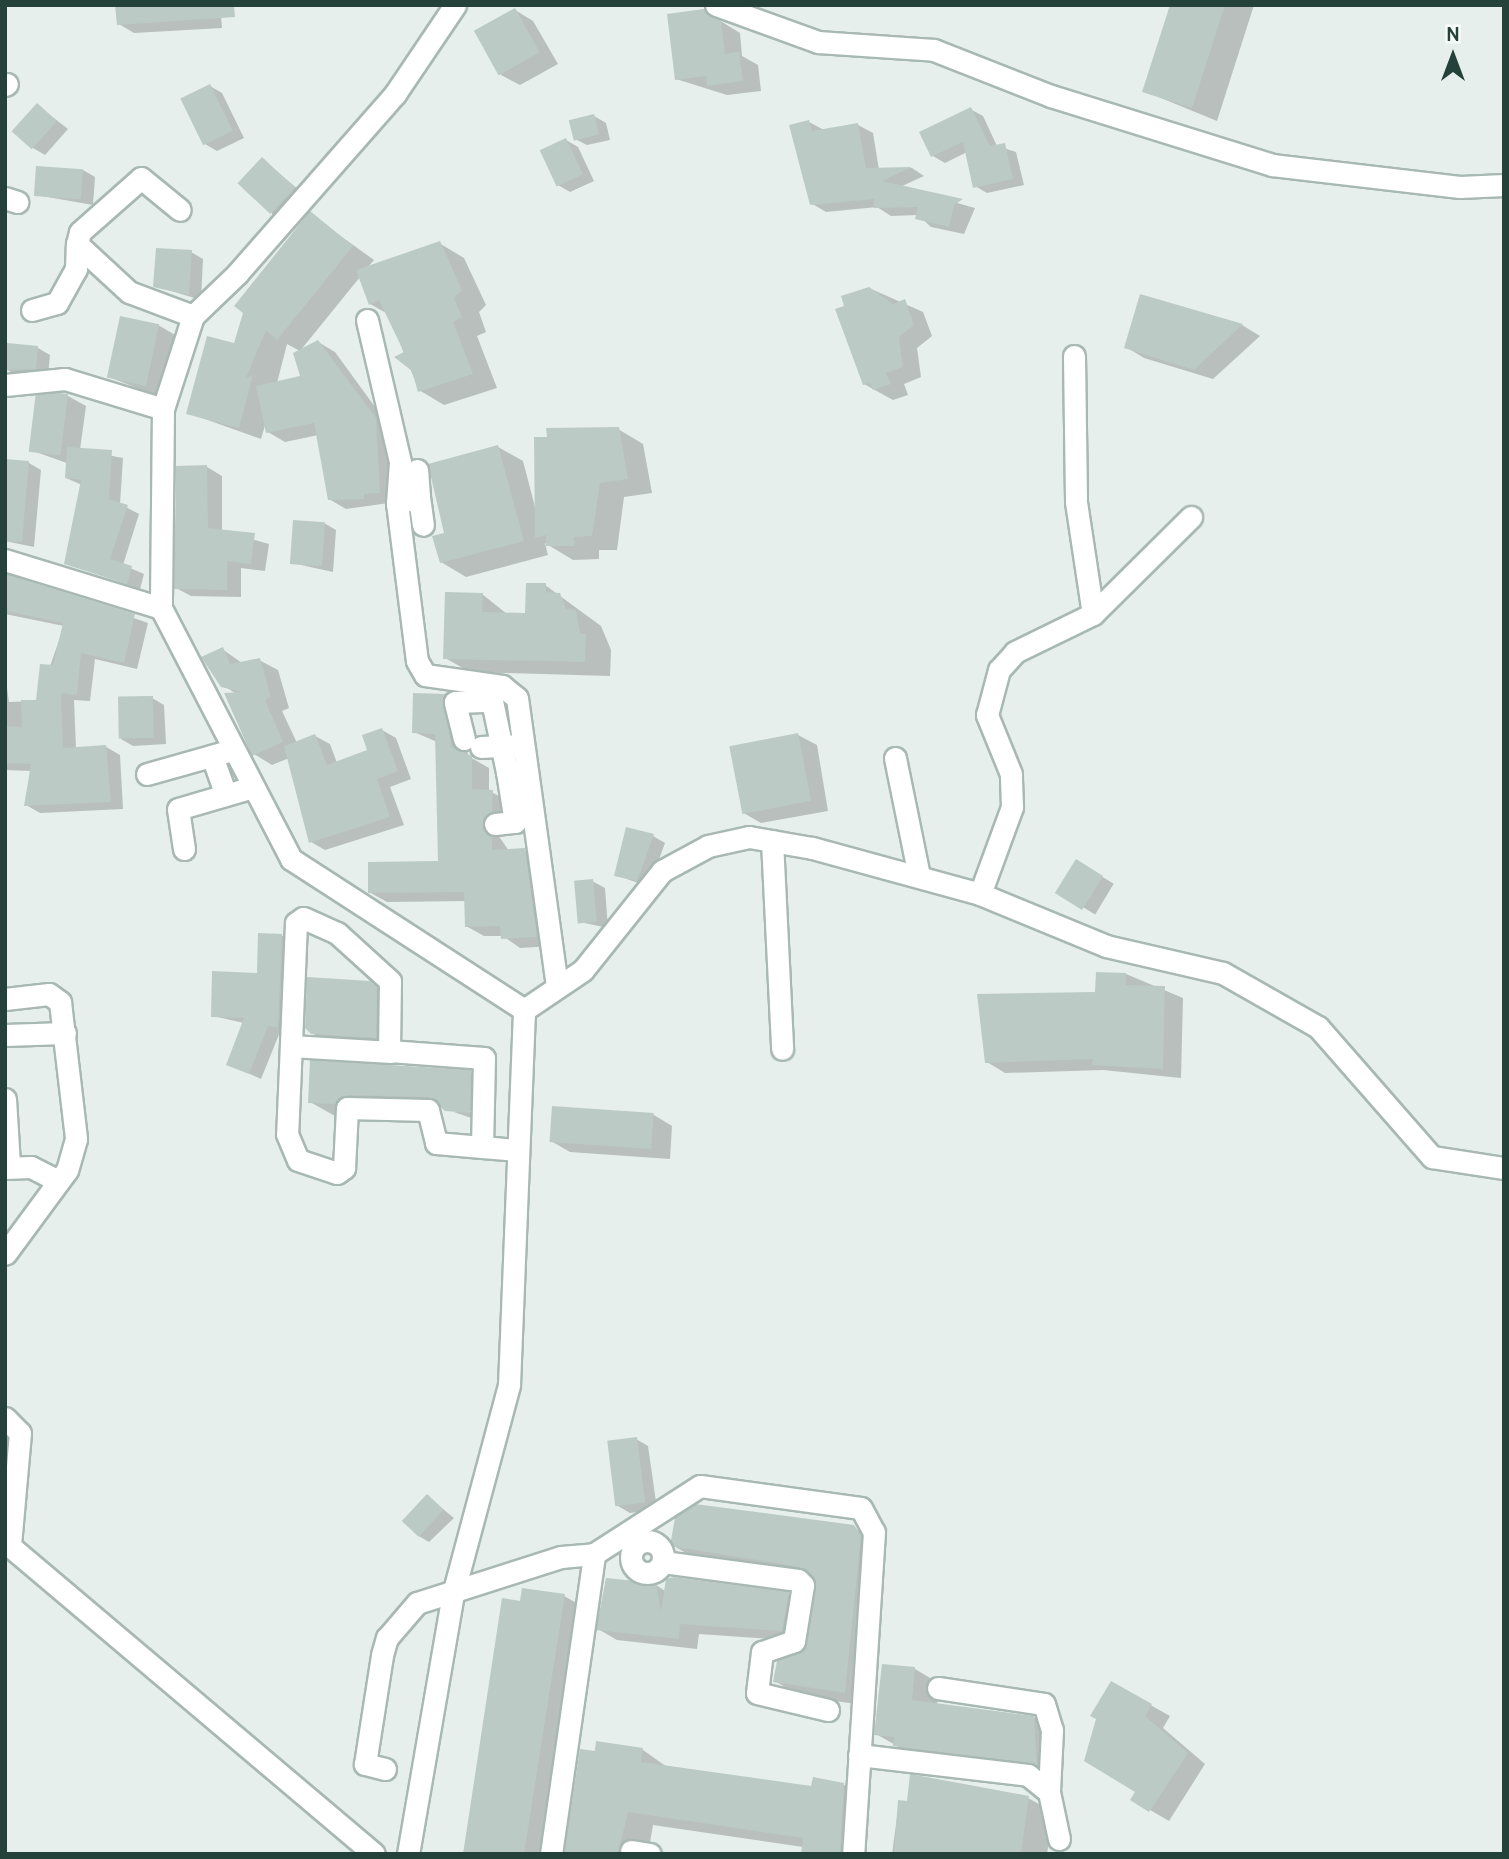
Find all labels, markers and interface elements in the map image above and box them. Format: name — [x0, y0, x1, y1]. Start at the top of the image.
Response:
north arrow — [1418, 21, 1488, 91]
text: N — [1446, 23, 1460, 46]

